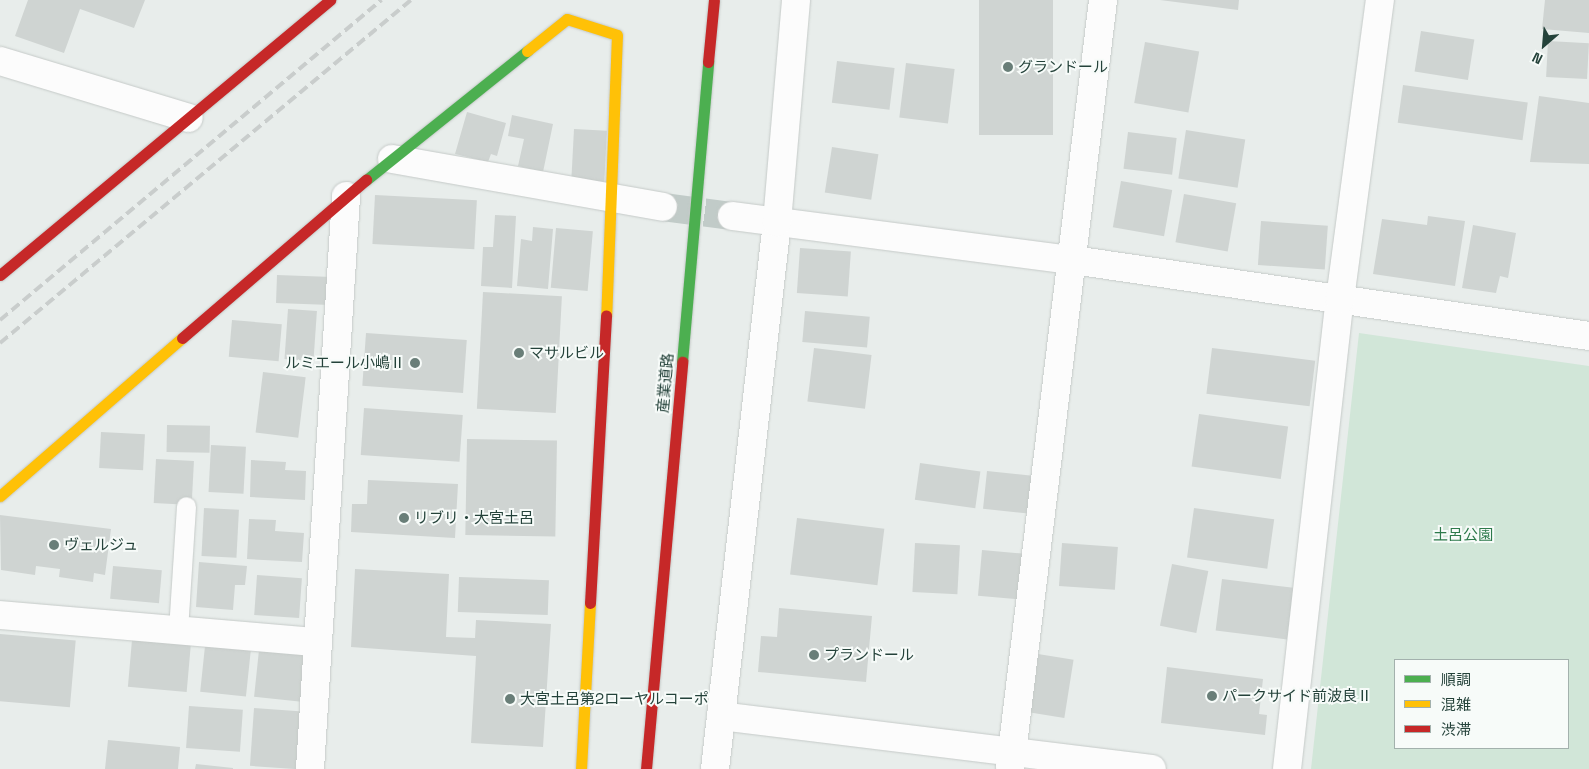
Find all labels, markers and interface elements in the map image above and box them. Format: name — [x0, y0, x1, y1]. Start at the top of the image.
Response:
north arrow — [1519, 20, 1569, 70]
text: N — [1529, 48, 1545, 69]
place label: グランドール — [1018, 58, 1108, 76]
marker: グランドール — [1002, 61, 1014, 73]
place label: マサルビル — [529, 344, 604, 362]
marker: マサルビル — [513, 347, 525, 359]
street label: 産業道路 — [653, 352, 677, 414]
place label: ルミエール小嶋Ⅱ — [285, 354, 405, 372]
marker: ルミエール小嶋Ⅱ — [409, 357, 421, 369]
place label: リブリ・大宮土呂 — [414, 509, 534, 527]
marker: リブリ・大宮土呂 — [398, 512, 410, 524]
park label: 土呂公園 — [1433, 526, 1493, 544]
place label: ヴェルジュ — [64, 536, 139, 554]
marker: ヴェルジュ — [48, 539, 60, 551]
place label: プランドール — [824, 646, 914, 664]
marker: プランドール — [808, 649, 820, 661]
legend — [1394, 659, 1569, 749]
text: 順調 — [1441, 670, 1471, 689]
place label: パークサイド前波良Ⅱ — [1222, 687, 1372, 705]
place label: 大宮土呂第2ローヤルコーポ — [520, 690, 709, 708]
marker: パークサイド前波良Ⅱ — [1206, 690, 1218, 702]
marker: 大宮土呂第2ローヤルコーポ — [504, 693, 516, 705]
text: 混雑 — [1441, 695, 1471, 714]
text: 渋滞 — [1441, 720, 1471, 739]

